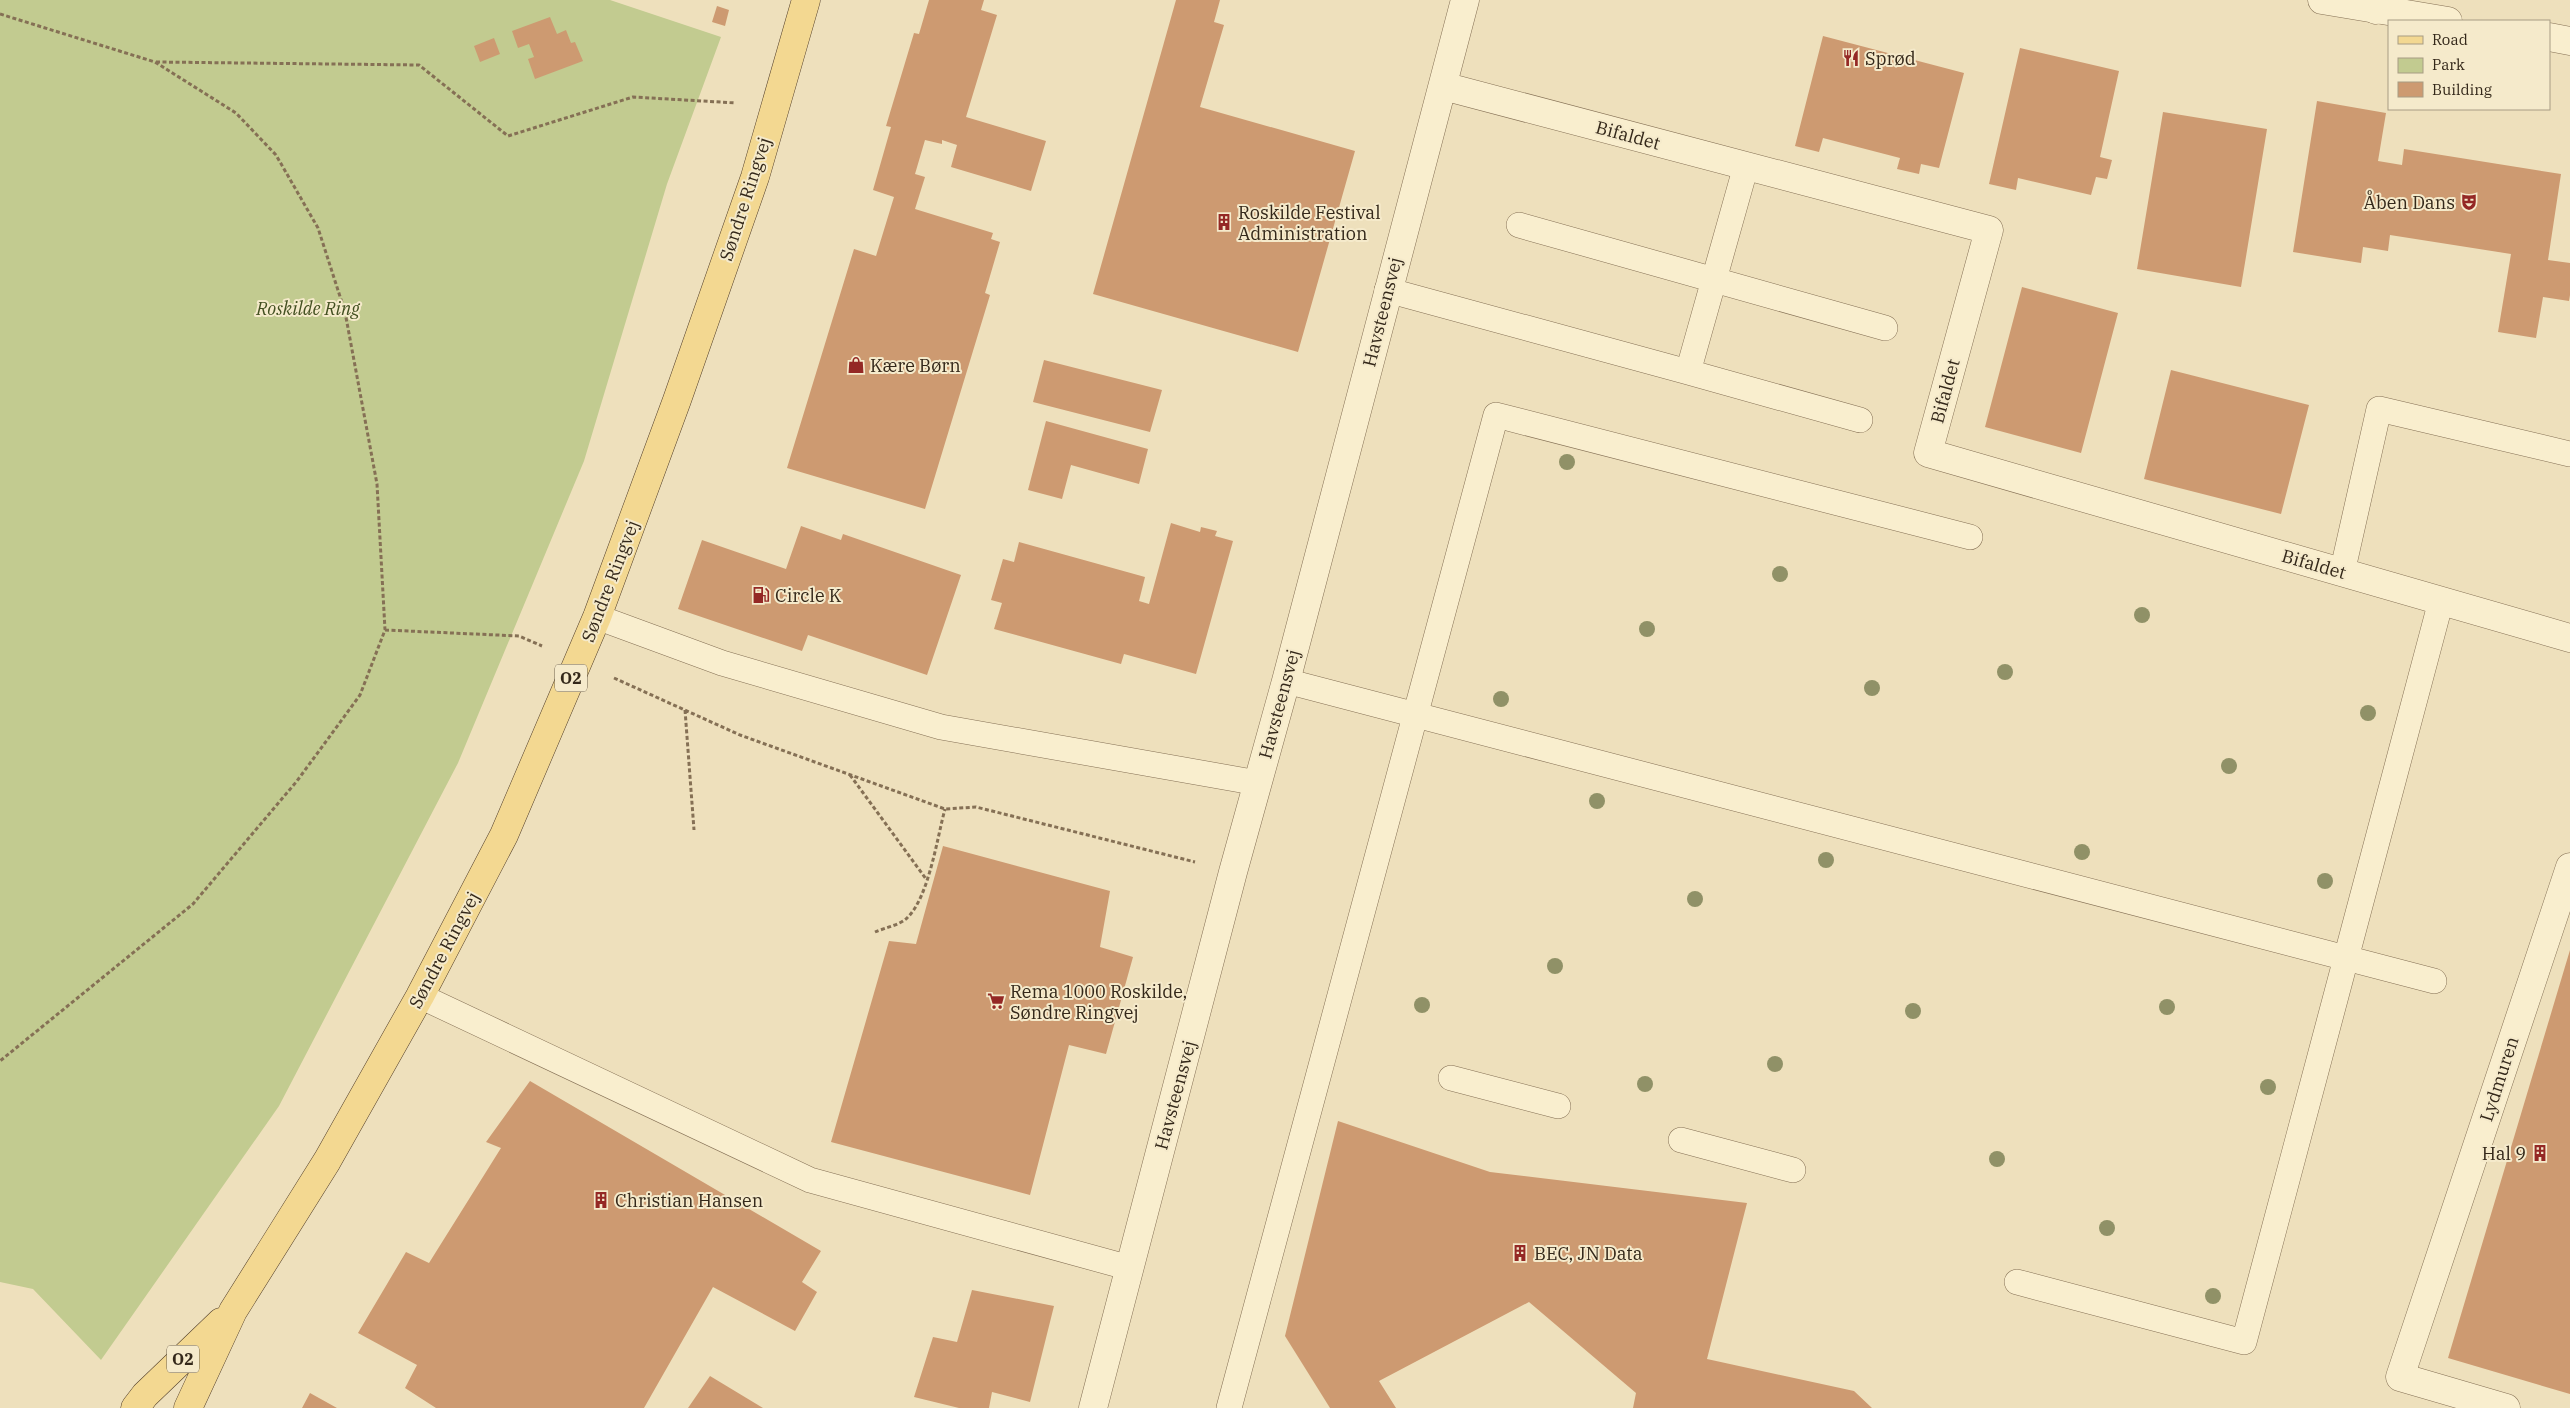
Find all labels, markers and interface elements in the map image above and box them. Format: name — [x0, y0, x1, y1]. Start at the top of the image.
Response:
legend — [2388, 20, 2550, 110]
text: Road — [2432, 30, 2468, 49]
place label: Sprød — [1865, 47, 1916, 70]
restaurant icon: Sprød — [1841, 48, 1861, 68]
text: Park — [2432, 55, 2465, 74]
text: Building — [2432, 80, 2492, 99]
street label: Bifaldet — [1593, 115, 1663, 155]
street label: Søndre Ringvej — [714, 134, 776, 264]
place label: Åben Dans — [2364, 190, 2455, 214]
theatre icon: Åben Dans — [2459, 192, 2479, 212]
place label: Roskilde Festival Administration — [1238, 201, 1381, 245]
building icon: Roskilde Festival Administration — [1214, 212, 1234, 232]
street label: Havsteensvej — [1357, 255, 1407, 369]
park label: Roskilde Ring — [255, 297, 360, 320]
place label: Kære Børn — [870, 354, 961, 377]
shop icon: Kære Børn — [846, 355, 866, 375]
street label: Bifaldet — [1925, 356, 1965, 426]
street label: Søndre Ringvej — [576, 517, 644, 645]
street label: Bifaldet — [2279, 544, 2349, 584]
place label: Circle K — [775, 584, 842, 607]
fuel station icon: Circle K — [751, 585, 771, 605]
street label: Havsteensvej — [1253, 647, 1305, 761]
road number: O2 — [555, 664, 587, 691]
street label: Søndre Ringvej — [404, 888, 484, 1012]
place label: Rema 1000 Roskilde, Søndre Ringvej — [1010, 980, 1187, 1024]
supermarket icon: Rema 1000 Roskilde, Søndre Ringvej — [986, 991, 1006, 1011]
street label: Lydmuren — [2474, 1034, 2524, 1124]
street label: Havsteensvej — [1149, 1038, 1201, 1152]
place label: Hal 9 — [2482, 1142, 2526, 1165]
building icon: Hal 9 — [2530, 1143, 2550, 1163]
place label: Christian Hansen — [615, 1189, 763, 1212]
building icon: Christian Hansen — [591, 1190, 611, 1210]
place label: BEC, JN Data — [1534, 1242, 1643, 1265]
building icon: BEC, JN Data — [1510, 1243, 1530, 1263]
road number: O2 — [167, 1346, 199, 1372]

